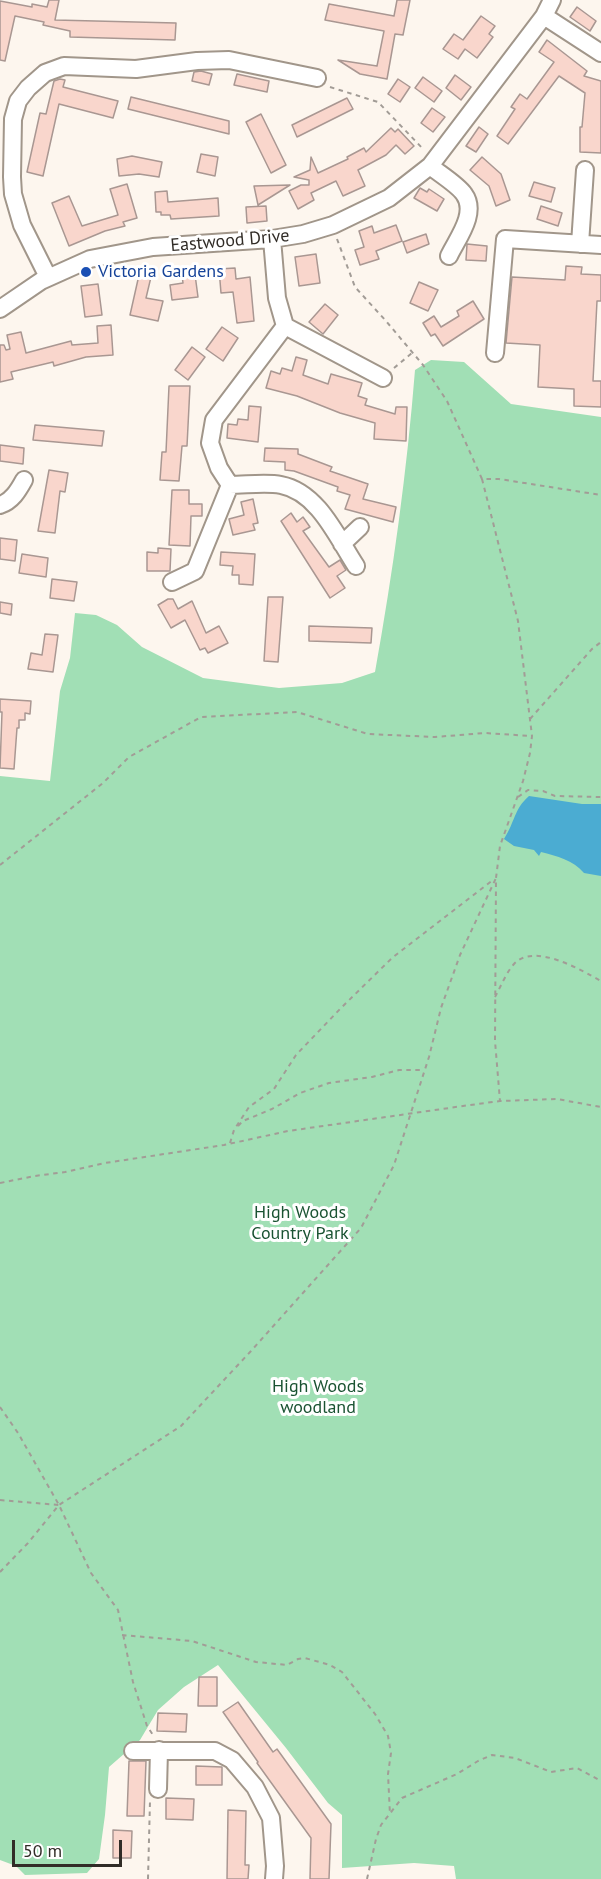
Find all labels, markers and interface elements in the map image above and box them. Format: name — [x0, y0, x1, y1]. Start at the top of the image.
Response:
street label: Eastwood Drive — [170, 225, 290, 257]
place label: Victoria Gardens — [98, 261, 224, 283]
marker: Victoria Gardens — [79, 265, 93, 279]
park label: High Woods Country Park — [251, 1202, 349, 1244]
park label: High Woods woodland — [272, 1376, 364, 1418]
scale bar — [15, 1828, 124, 1866]
text: 50 m — [23, 1839, 62, 1862]

